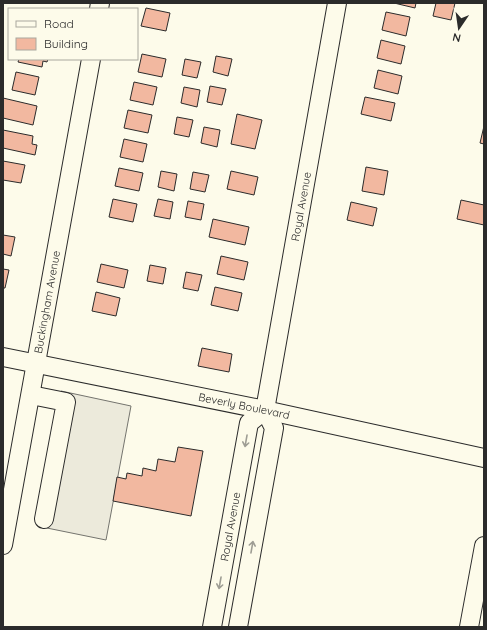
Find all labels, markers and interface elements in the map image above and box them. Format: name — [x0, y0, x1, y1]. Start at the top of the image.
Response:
legend — [8, 8, 138, 60]
north arrow — [439, 8, 479, 48]
text: Road — [44, 16, 74, 31]
text: N — [451, 30, 462, 45]
text: Building — [44, 36, 88, 51]
street label: Royal Avenue — [288, 171, 314, 242]
street label: Buckingham Avenue — [31, 249, 63, 354]
street label: Beverly Boulevard — [197, 390, 291, 422]
one-way arrow — [242, 434, 250, 447]
street label: Royal Avenue — [217, 491, 243, 562]
one-way arrow — [249, 541, 257, 554]
one-way arrow — [215, 576, 223, 589]

